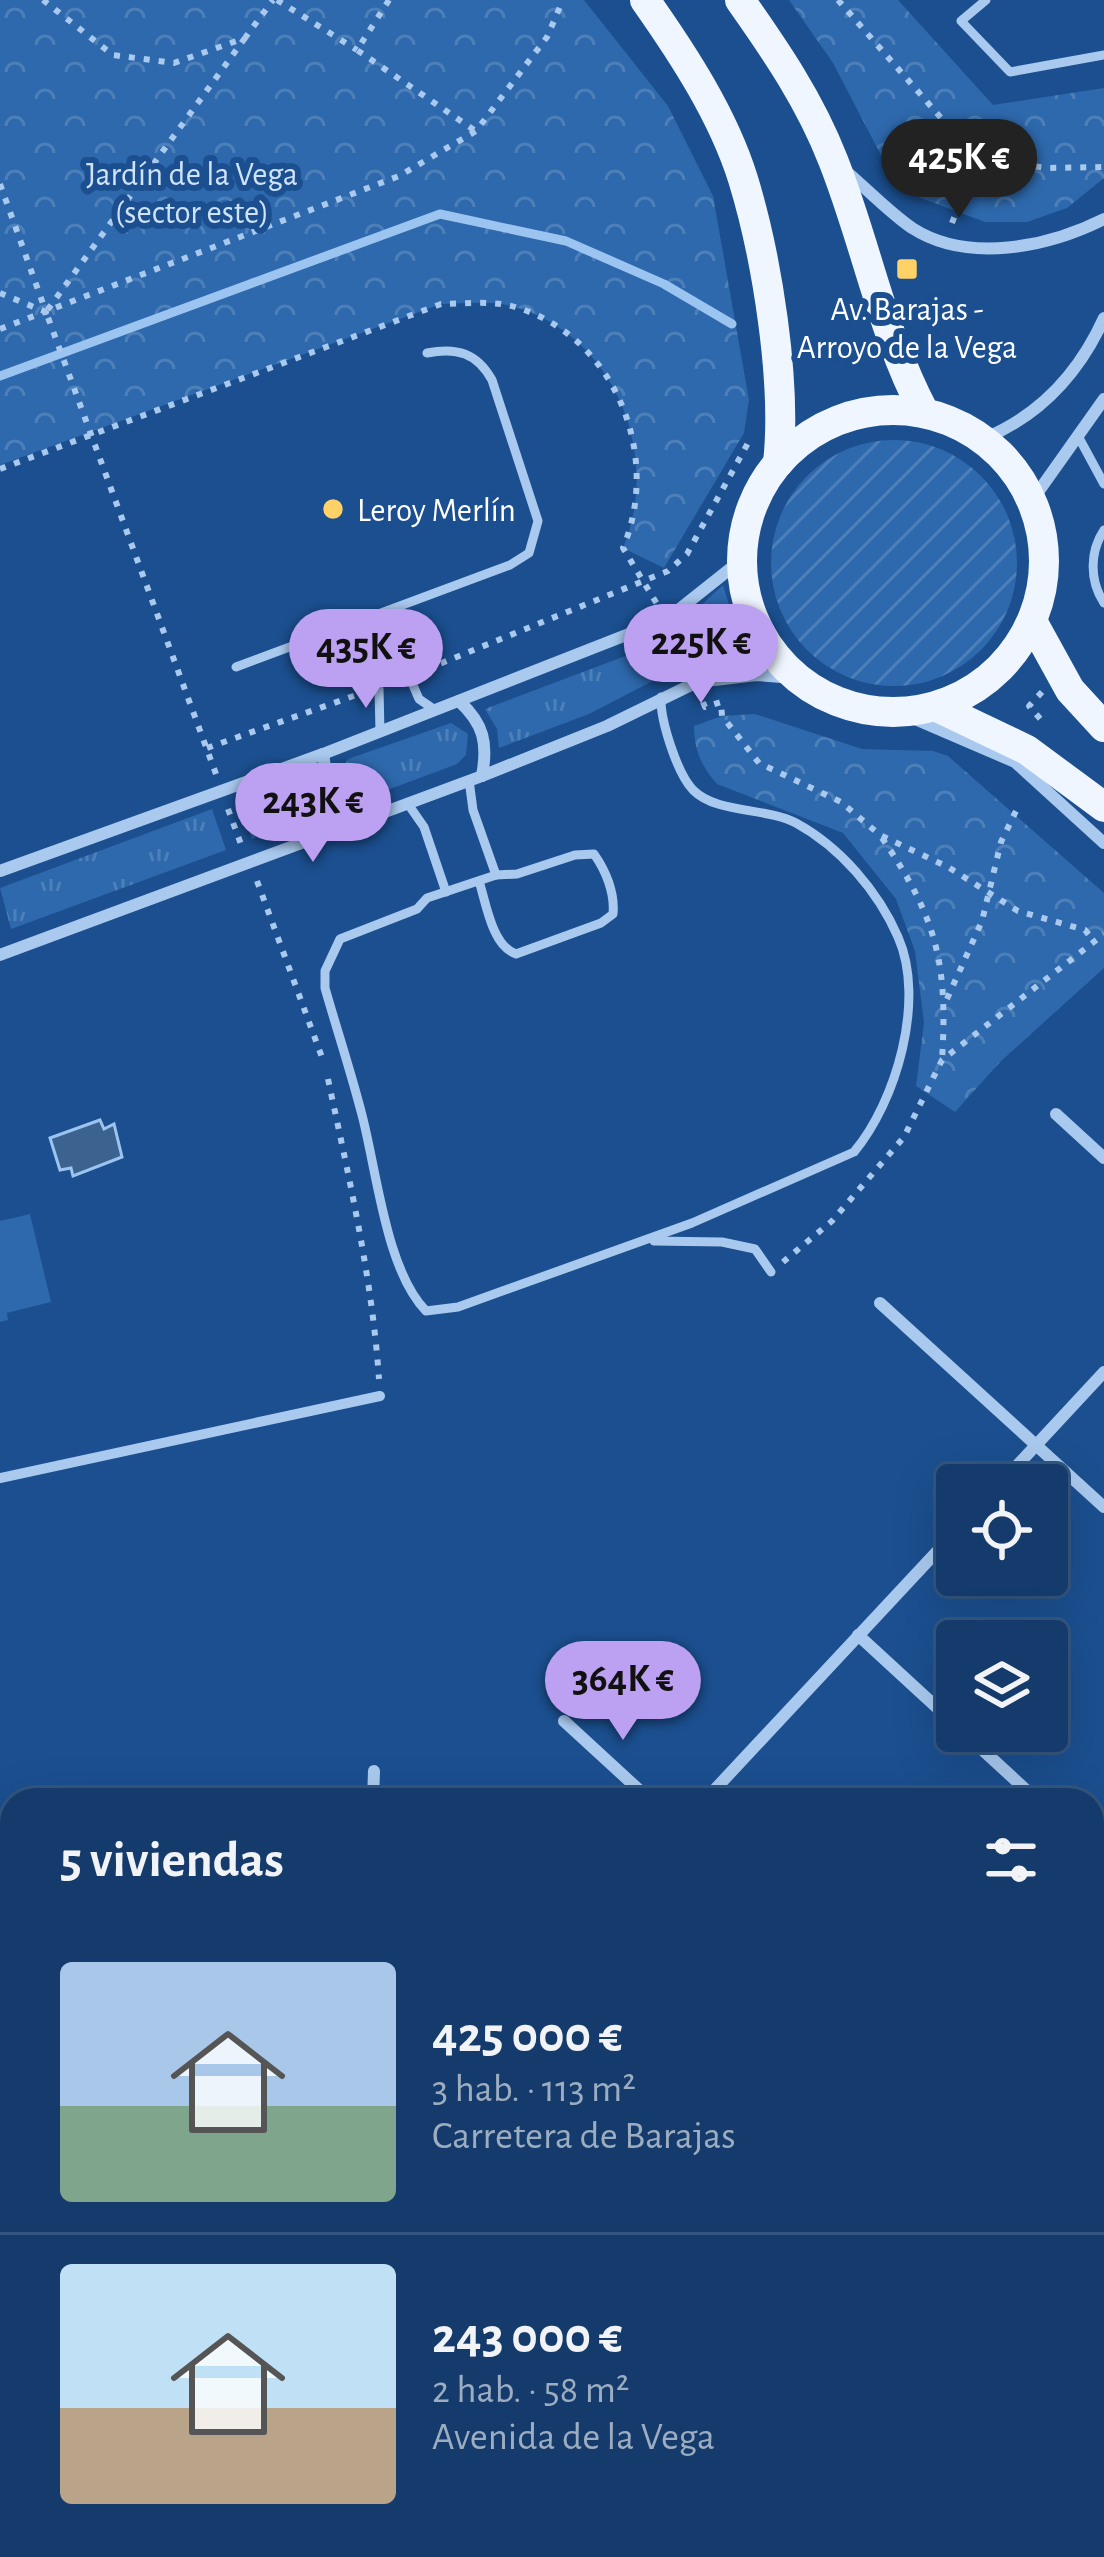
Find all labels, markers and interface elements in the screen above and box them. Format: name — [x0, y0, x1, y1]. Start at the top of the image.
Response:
pin: 425K € — [861, 119, 1057, 221]
text: 425K € — [908, 138, 1010, 177]
park label: Jardín de la Vega (sector este) — [86, 159, 298, 230]
marker: Av. Barajas - Arroyo de la Vega — [894, 256, 920, 282]
place label: Av. Barajas - Arroyo de la Vega — [797, 294, 1017, 365]
place label: Leroy Merlín — [357, 495, 516, 528]
marker: Leroy Merlín — [320, 496, 346, 522]
pin: 225K € — [603, 604, 799, 706]
pin: 435K € — [268, 609, 464, 711]
text: 225K € — [651, 623, 751, 662]
text: 435K € — [316, 628, 416, 667]
pin: 243K € — [215, 763, 411, 865]
text: 243K € — [262, 782, 364, 821]
map controls — [936, 1464, 1068, 1752]
button: locate — [936, 1464, 1068, 1596]
button: layers — [936, 1620, 1068, 1752]
pin: 364K € — [525, 1641, 721, 1743]
text: 364K € — [572, 1660, 674, 1699]
icon: filters — [978, 1827, 1044, 1893]
text: 5 viviendas — [60, 1835, 284, 1886]
icon: home — [156, 2010, 300, 2154]
text: 425 000 € — [432, 2010, 623, 2061]
text: 3 hab. · 113 m² — [432, 2070, 636, 2109]
text: Carretera de Barajas — [432, 2117, 736, 2156]
text: 243 000 € — [432, 2311, 623, 2362]
icon: home — [156, 2312, 300, 2456]
text: 2 hab. · 58 m² — [432, 2371, 629, 2410]
text: Avenida de la Vega — [432, 2418, 715, 2457]

